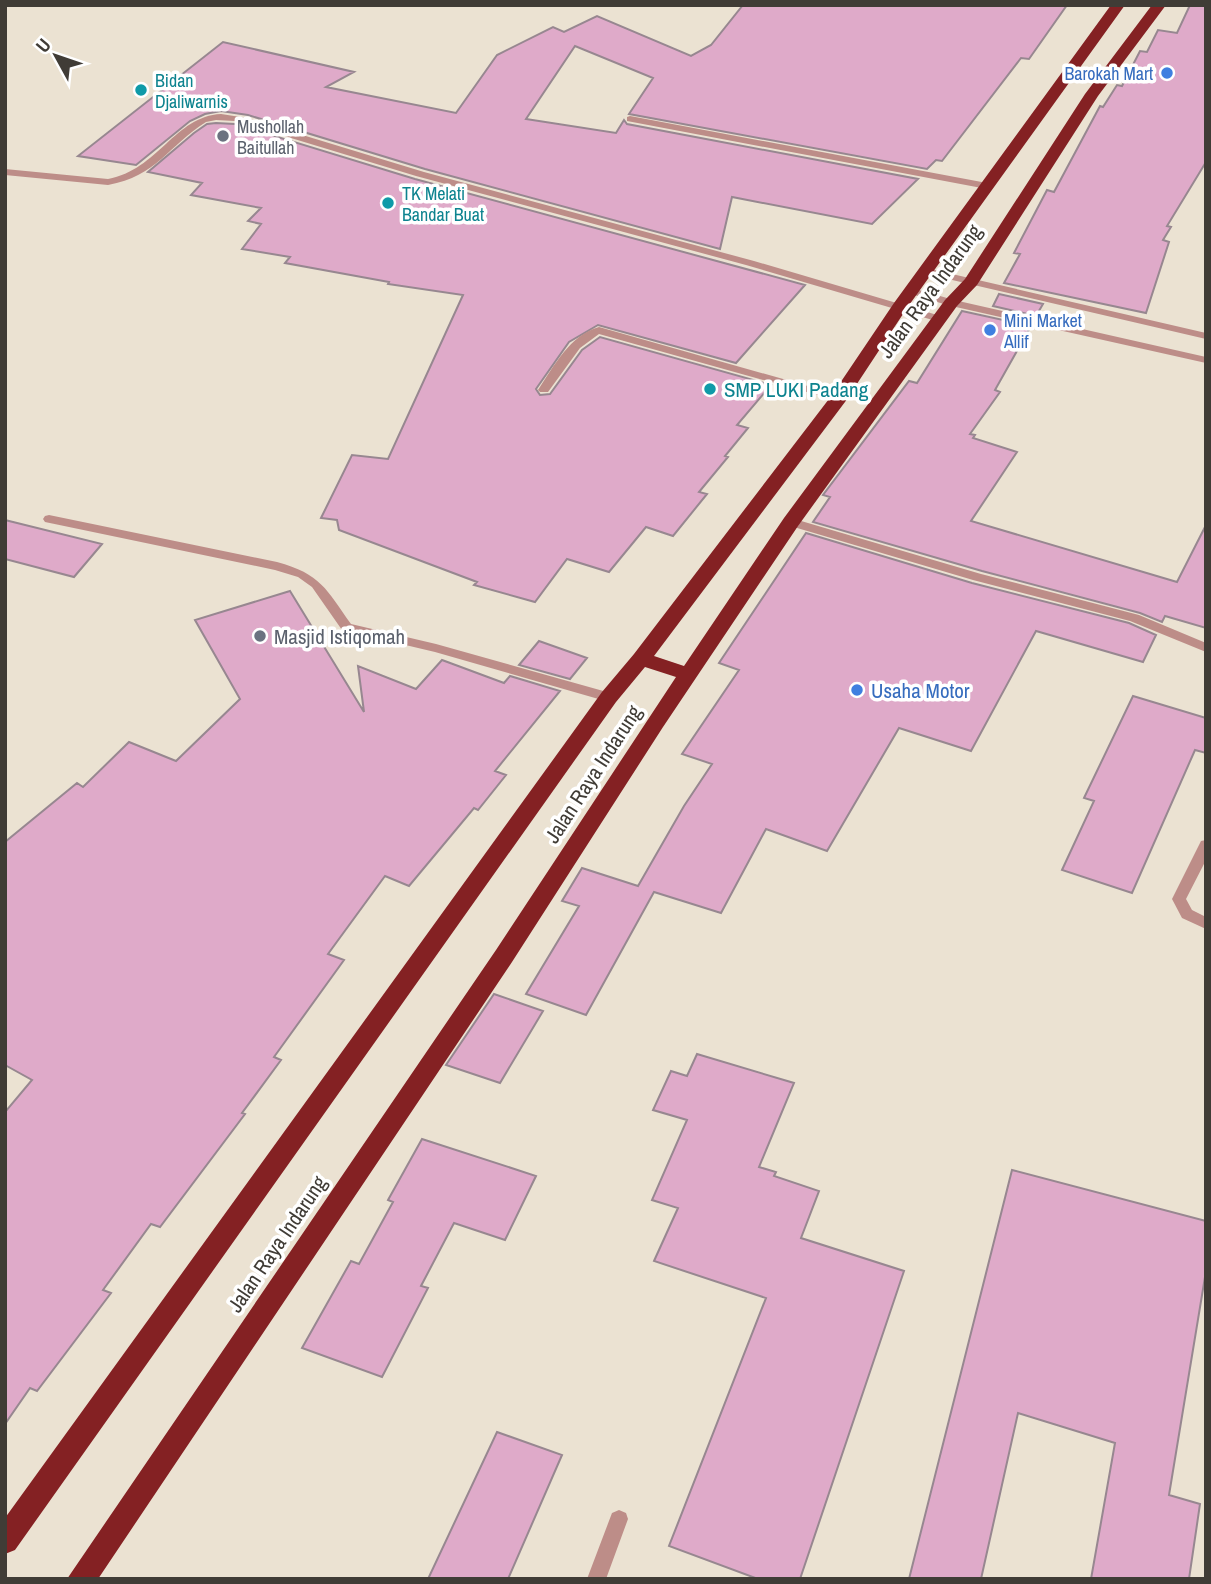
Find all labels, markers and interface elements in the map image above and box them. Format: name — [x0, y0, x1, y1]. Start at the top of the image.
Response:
north arrow — [21, 21, 91, 91]
text: U — [29, 32, 57, 58]
place label: Barokah Mart — [1064, 61, 1153, 86]
marker: Barokah Mart — [1159, 65, 1175, 81]
place label: Bidan Djaliwarnis — [155, 68, 228, 114]
marker: Bidan Djaliwarnis — [133, 82, 149, 98]
place label: Mushollah Baitullah — [237, 114, 304, 160]
marker: Mushollah Baitullah — [215, 128, 231, 144]
place label: TK Melati Bandar Buat — [402, 181, 484, 227]
marker: TK Melati Bandar Buat — [380, 195, 396, 211]
street label: Jalan Raya Indarung — [872, 218, 989, 364]
place label: Mini Market Allif — [1003, 308, 1082, 354]
marker: Mini Market Allif — [982, 322, 998, 338]
place label: SMP LUKI Padang — [724, 375, 869, 404]
marker: SMP LUKI Padang — [702, 381, 718, 397]
place label: Masjid Istiqomah — [274, 622, 405, 651]
marker: Masjid Istiqomah — [252, 628, 268, 644]
place label: Usaha Motor — [871, 676, 970, 705]
marker: Usaha Motor — [849, 682, 865, 698]
street label: Jalan Raya Indarung — [538, 699, 649, 849]
street label: Jalan Raya Indarung — [221, 1170, 334, 1318]

